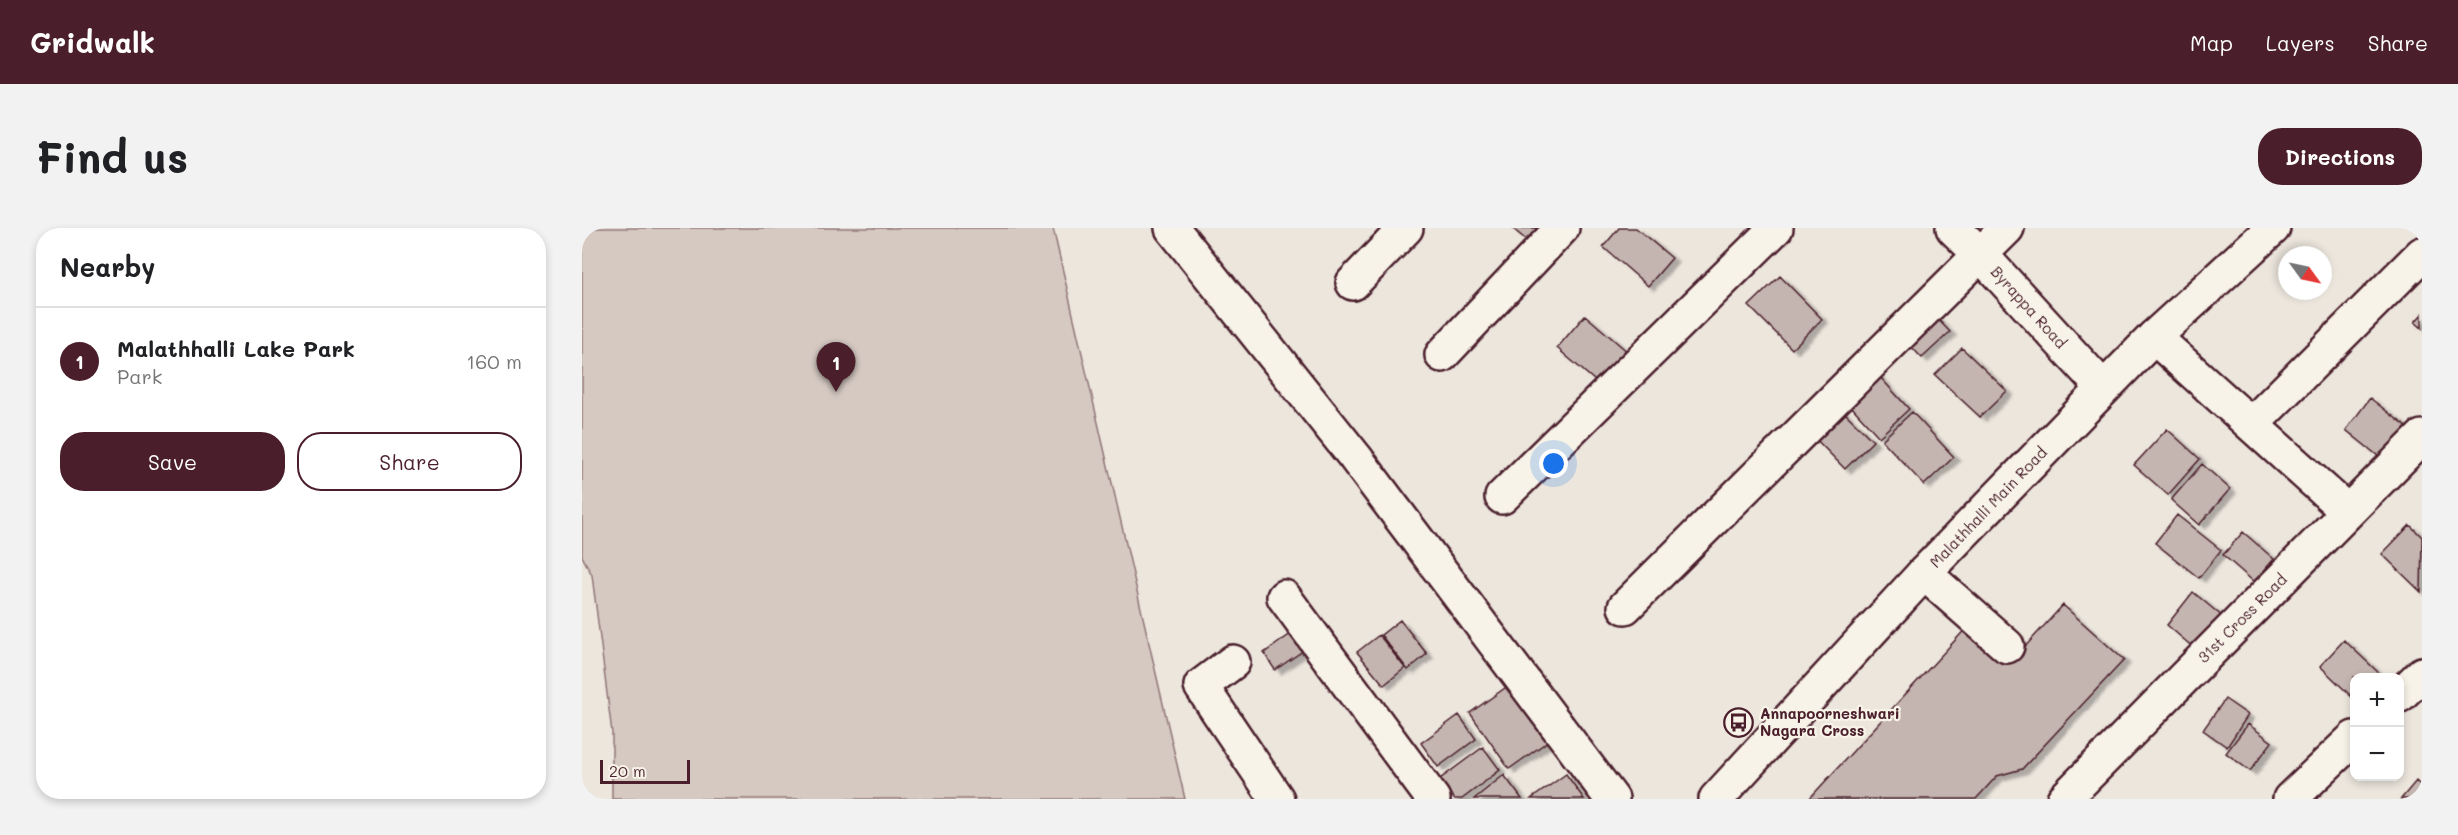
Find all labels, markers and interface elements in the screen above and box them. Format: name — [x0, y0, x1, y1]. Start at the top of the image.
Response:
text: Gridwalk — [30, 24, 155, 60]
text: Map — [2190, 29, 2233, 56]
text: Layers — [2266, 29, 2335, 56]
text: Share — [2368, 29, 2428, 56]
button: Directions — [2258, 128, 2422, 185]
text: Find us — [36, 129, 188, 184]
north arrow — [2278, 246, 2332, 300]
text: Nearby — [60, 250, 155, 284]
street label: Byrappa Road — [1987, 262, 2071, 352]
text: Malathhalli Lake Park — [117, 334, 355, 363]
pin: 1 — [816, 342, 856, 392]
text: 1 — [75, 348, 84, 374]
text: 160 m — [466, 348, 522, 374]
text: Park — [117, 363, 162, 389]
button: Save — [60, 432, 285, 491]
button: Share — [297, 432, 522, 491]
street label: Malathhalli Main Road — [1925, 442, 2051, 572]
your location — [1539, 449, 1568, 478]
street label: 31st Cross Road — [2193, 569, 2291, 667]
map controls — [2350, 673, 2404, 781]
button: + — [2350, 673, 2404, 727]
place label: Annapoorneshwari Nagara Cross — [1760, 703, 1900, 740]
bus stop icon: Annapoorneshwari Nagara Cross — [1723, 706, 1755, 738]
button: − — [2350, 727, 2404, 781]
scale bar — [600, 757, 690, 784]
text: 20 m — [609, 760, 646, 781]

